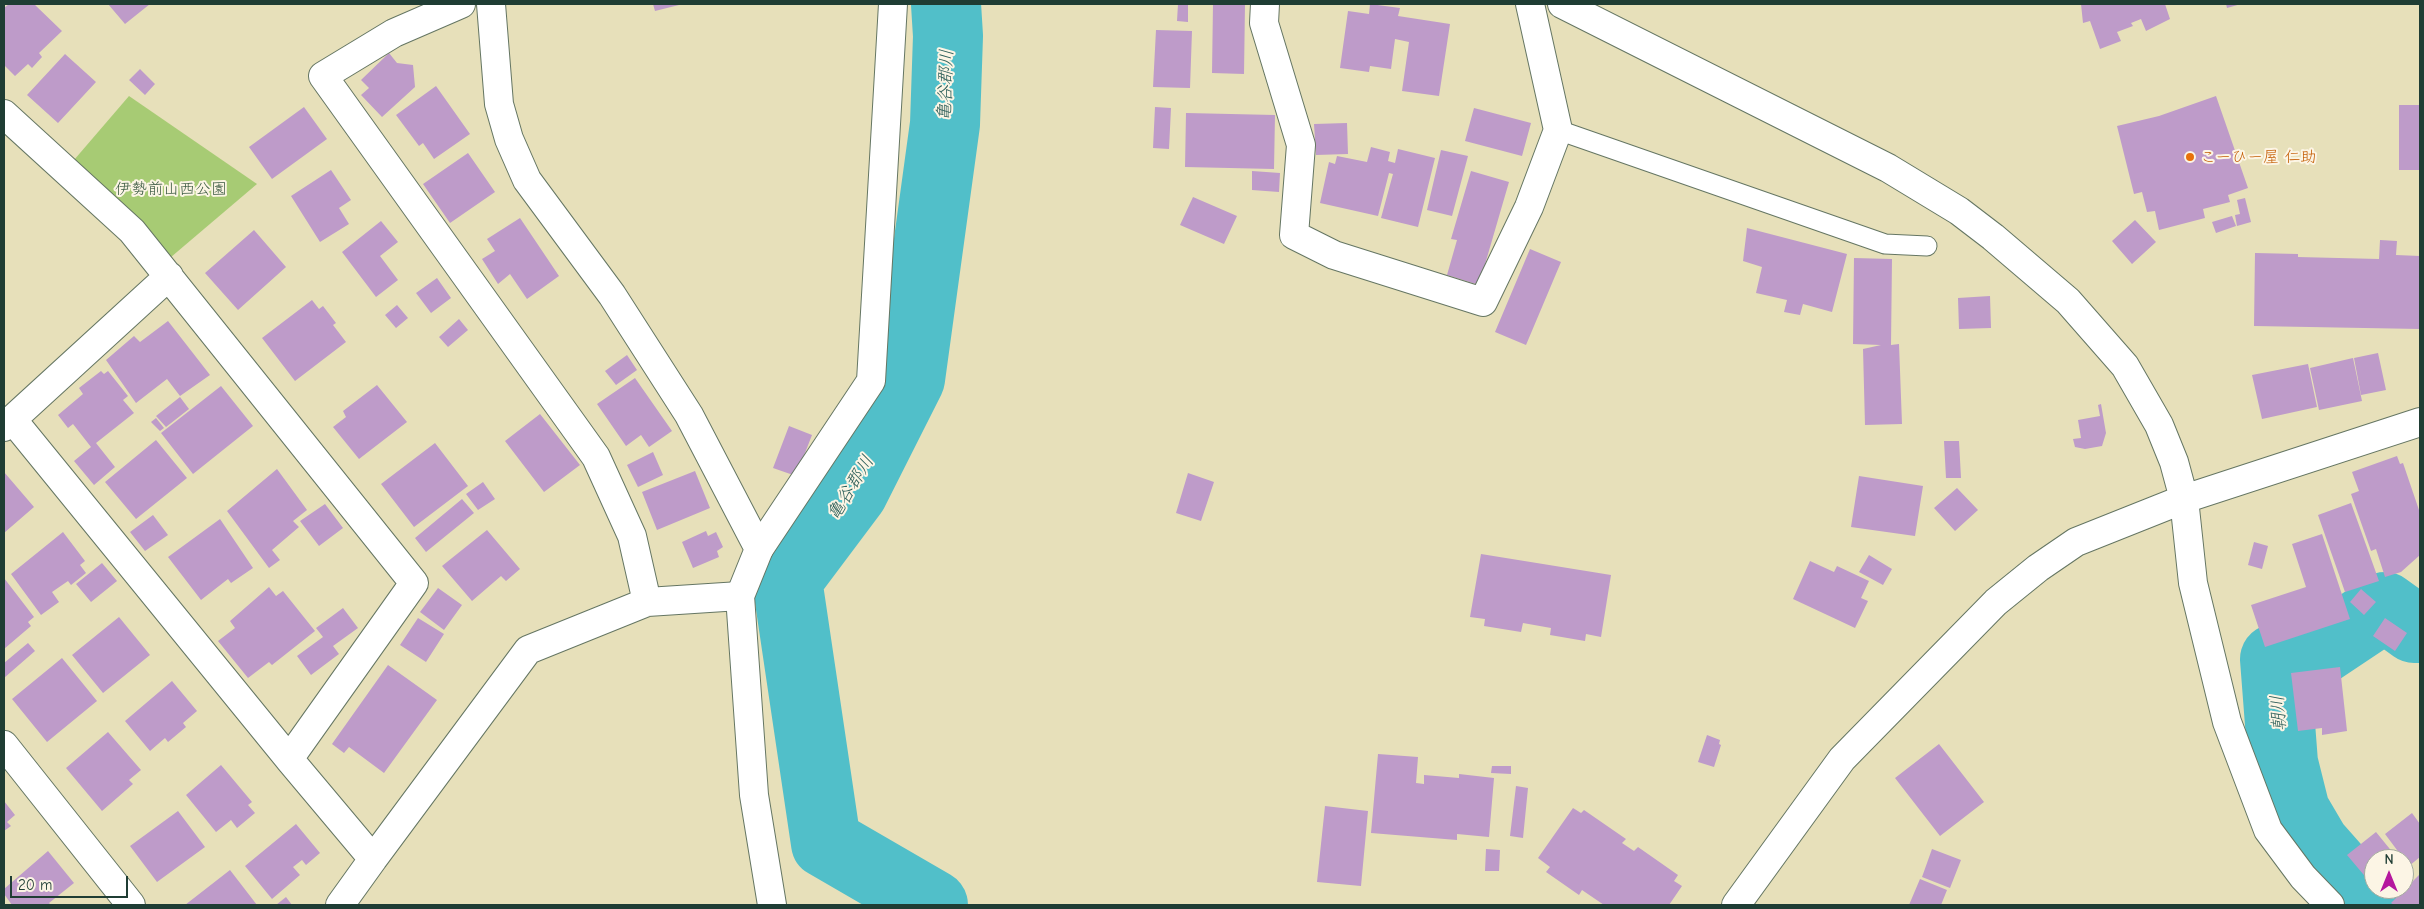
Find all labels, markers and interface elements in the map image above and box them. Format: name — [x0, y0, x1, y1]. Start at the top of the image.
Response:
water label: 亀谷郡川 — [934, 49, 958, 121]
place label: こーひー屋 仁助 — [2200, 147, 2317, 167]
marker: こーひー屋 仁助 — [2184, 151, 2196, 163]
park label: 伊勢前山西公園 — [115, 179, 227, 199]
water label: 亀谷郡川 — [823, 452, 879, 524]
water label: 朝川 — [2267, 694, 2291, 732]
north arrow — [2364, 849, 2414, 899]
text: N — [2384, 851, 2394, 868]
scale bar — [12, 866, 130, 898]
text: 20 m — [18, 876, 52, 894]

